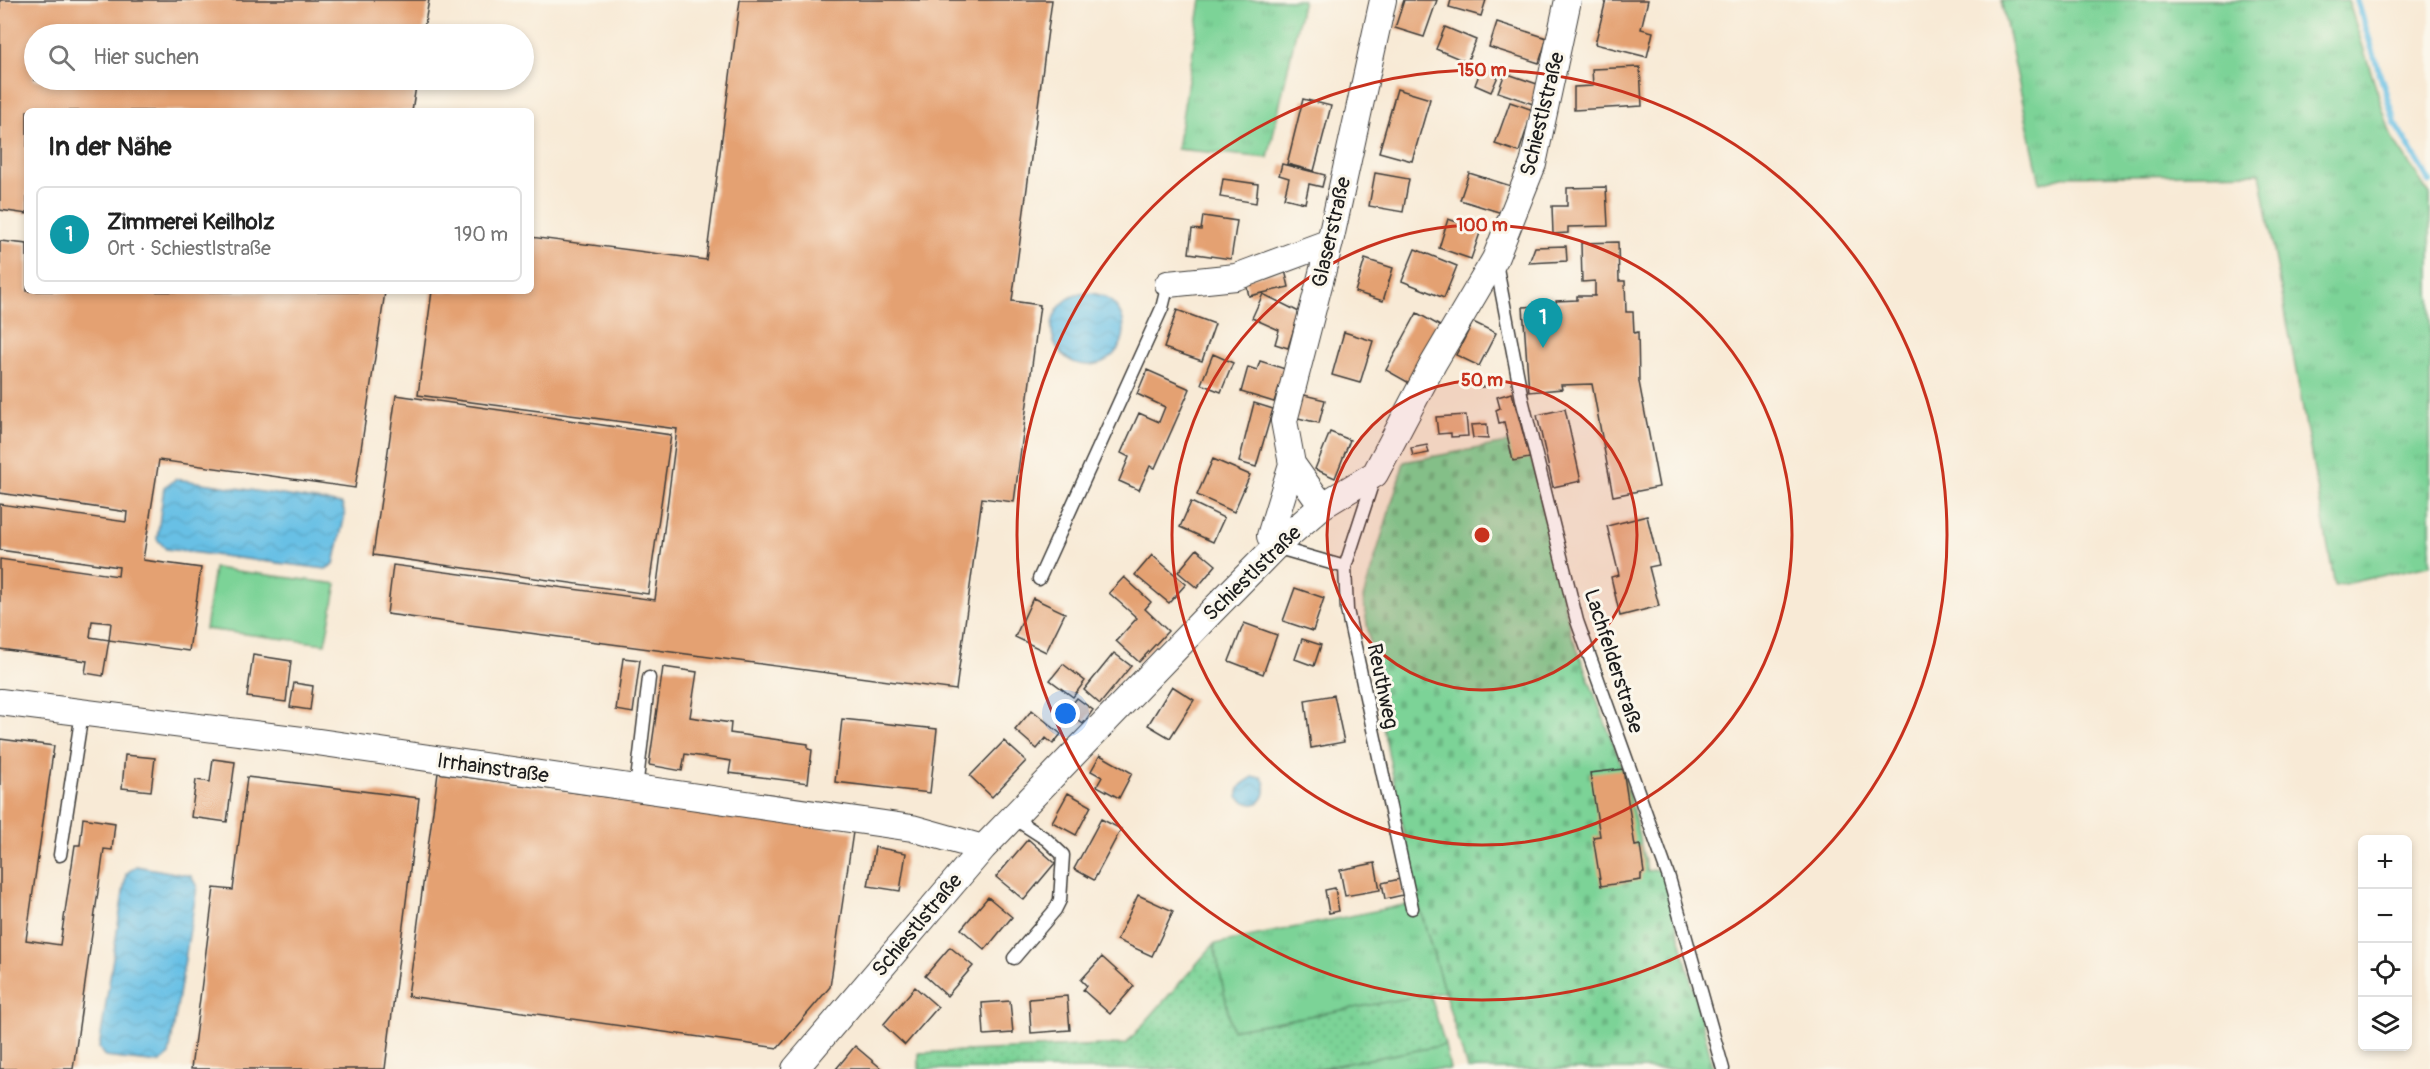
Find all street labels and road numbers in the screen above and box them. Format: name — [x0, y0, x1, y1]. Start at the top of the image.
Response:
street label: Schiestlstraße — [1514, 49, 1571, 179]
street label: Glaserstraße — [1306, 174, 1357, 290]
street label: Schiestlstraße — [1197, 519, 1308, 627]
street label: Lachfelderstraße — [1578, 586, 1650, 737]
street label: Reuthweg — [1360, 641, 1405, 731]
street label: Irrhainstraße — [435, 747, 551, 790]
street label: Schiestlstraße — [866, 868, 969, 983]

